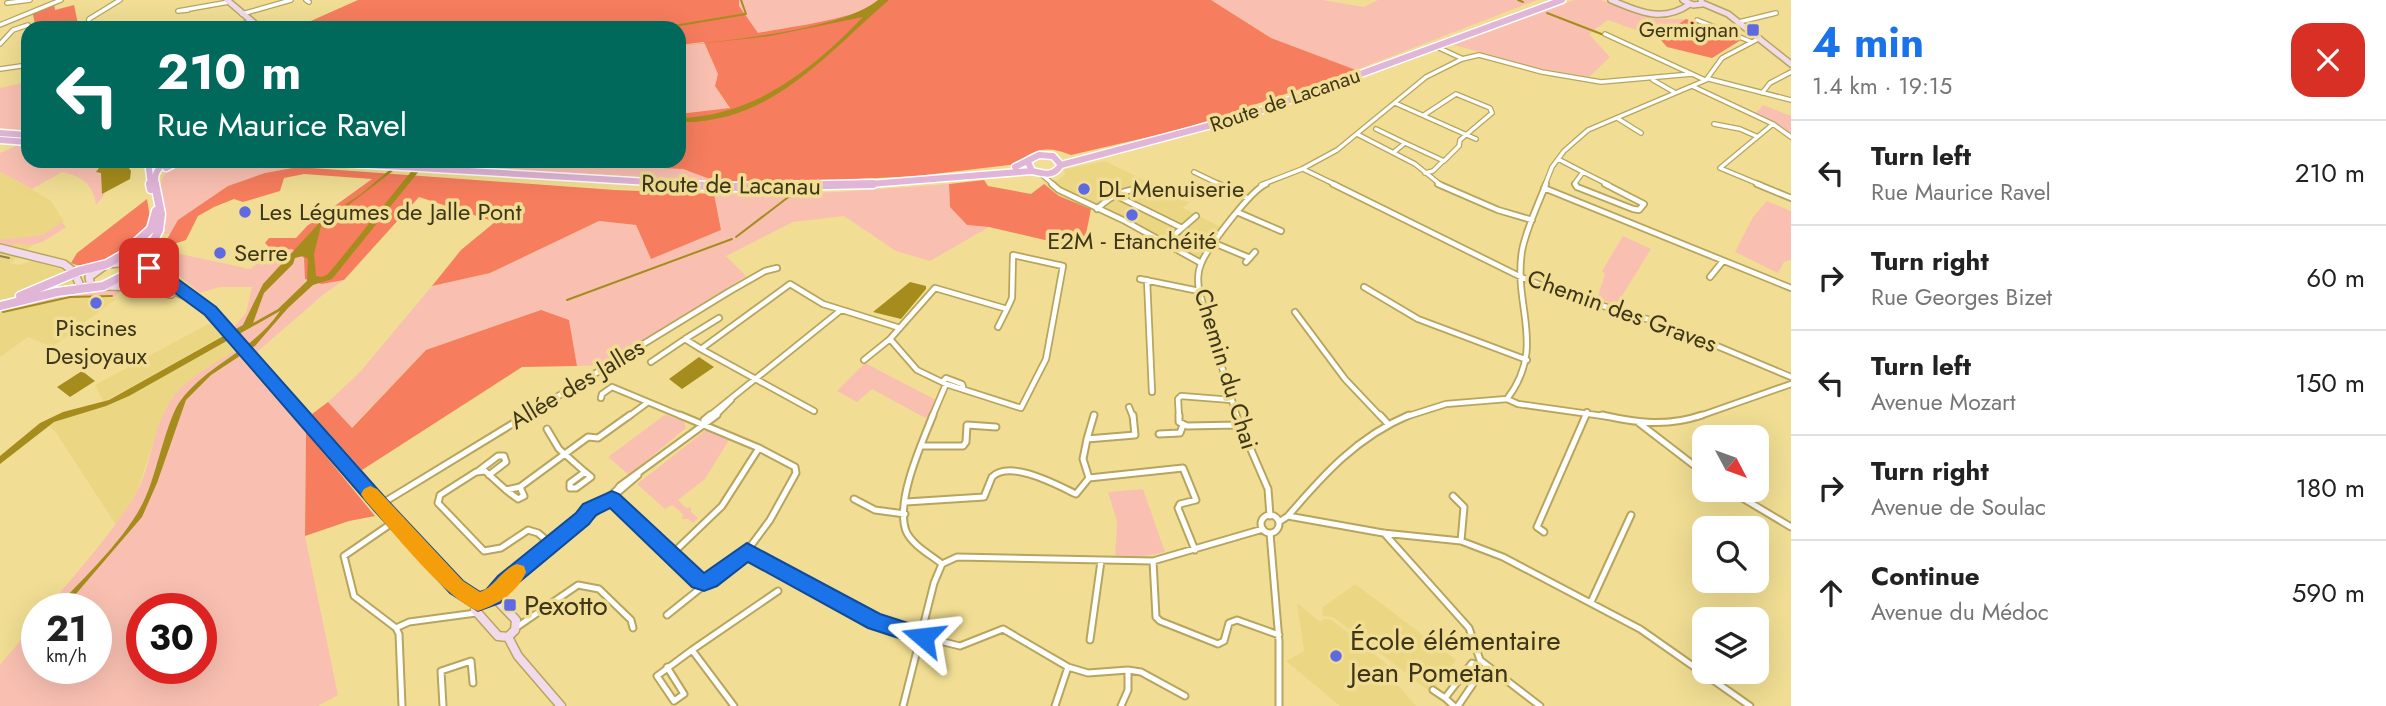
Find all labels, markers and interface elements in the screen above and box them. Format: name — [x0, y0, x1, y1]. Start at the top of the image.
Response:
text: 4 min — [1812, 12, 1924, 73]
place label: Germignan — [1639, 15, 1739, 45]
marker: Germignan — [1745, 22, 1761, 38]
button: close — [2291, 23, 2365, 97]
text: 210 m — [157, 37, 301, 107]
icon: left — [42, 49, 133, 140]
street label: Route de Lacanau — [1206, 60, 1364, 140]
text: 1.4 km · 19:15 — [1812, 69, 1952, 103]
text: Rue Maurice Ravel — [157, 102, 407, 148]
text: Turn left — [1871, 137, 1971, 175]
icon: left — [1812, 154, 1850, 192]
text: 210 m — [2295, 154, 2365, 192]
street label: Route de Lacanau — [641, 165, 821, 204]
place label: DL Menuiserie — [1098, 171, 1244, 206]
text: Rue Maurice Ravel — [1871, 175, 2051, 209]
marker: DL Menuiserie — [1076, 181, 1092, 197]
place label: Les Légumes de Jalle Pont — [259, 194, 522, 229]
marker: Les Légumes de Jalle Pont — [237, 204, 253, 220]
marker: E2M - Etanchéité — [1124, 207, 1140, 223]
place label: E2M - Etanchéité — [1047, 223, 1217, 258]
place label: Serre — [234, 235, 288, 270]
pin — [119, 238, 179, 298]
text: Turn right — [1871, 242, 1989, 280]
marker: Serre — [212, 245, 228, 261]
icon: arrive — [130, 249, 168, 287]
icon: right — [1812, 259, 1850, 297]
text: 60 m — [2306, 259, 2365, 297]
street label: Chemin des Graves — [1522, 260, 1722, 361]
text: Rue Georges Bizet — [1871, 280, 2052, 314]
street label: Chemin du Chai — [1185, 284, 1268, 454]
marker: Piscines Desjoyaux — [88, 295, 104, 311]
place label: Piscines Desjoyaux — [45, 310, 148, 373]
street label: Allée des Jalles — [503, 329, 651, 438]
text: Turn left — [1871, 347, 1971, 385]
icon: left — [1812, 364, 1850, 402]
text: 150 m — [2295, 364, 2365, 402]
text: Avenue Mozart — [1871, 385, 2015, 419]
north arrow — [1692, 425, 1769, 502]
map controls — [1692, 425, 1769, 684]
text: Turn right — [1871, 452, 1989, 490]
icon: right — [1812, 469, 1850, 507]
text: 180 m — [2295, 469, 2365, 507]
text: Avenue de Soulac — [1871, 490, 2046, 524]
button: search — [1692, 516, 1769, 593]
text: Continue — [1871, 557, 1980, 595]
icon: ahead — [1812, 574, 1850, 612]
text: 590 m — [2292, 574, 2365, 612]
place label: Pexotto — [524, 585, 608, 626]
speed limit sign: 30 — [126, 593, 217, 684]
text: Avenue du Médoc — [1871, 595, 2049, 629]
marker: Pexotto — [502, 597, 518, 613]
position arrow — [886, 600, 960, 674]
text: 21 — [46, 604, 87, 654]
button: layers — [1692, 607, 1769, 684]
place label: École élémentaire Jean Pometan — [1346, 620, 1561, 693]
text: km/h — [46, 643, 87, 669]
marker: École élémentaire Jean Pometan — [1328, 648, 1344, 664]

